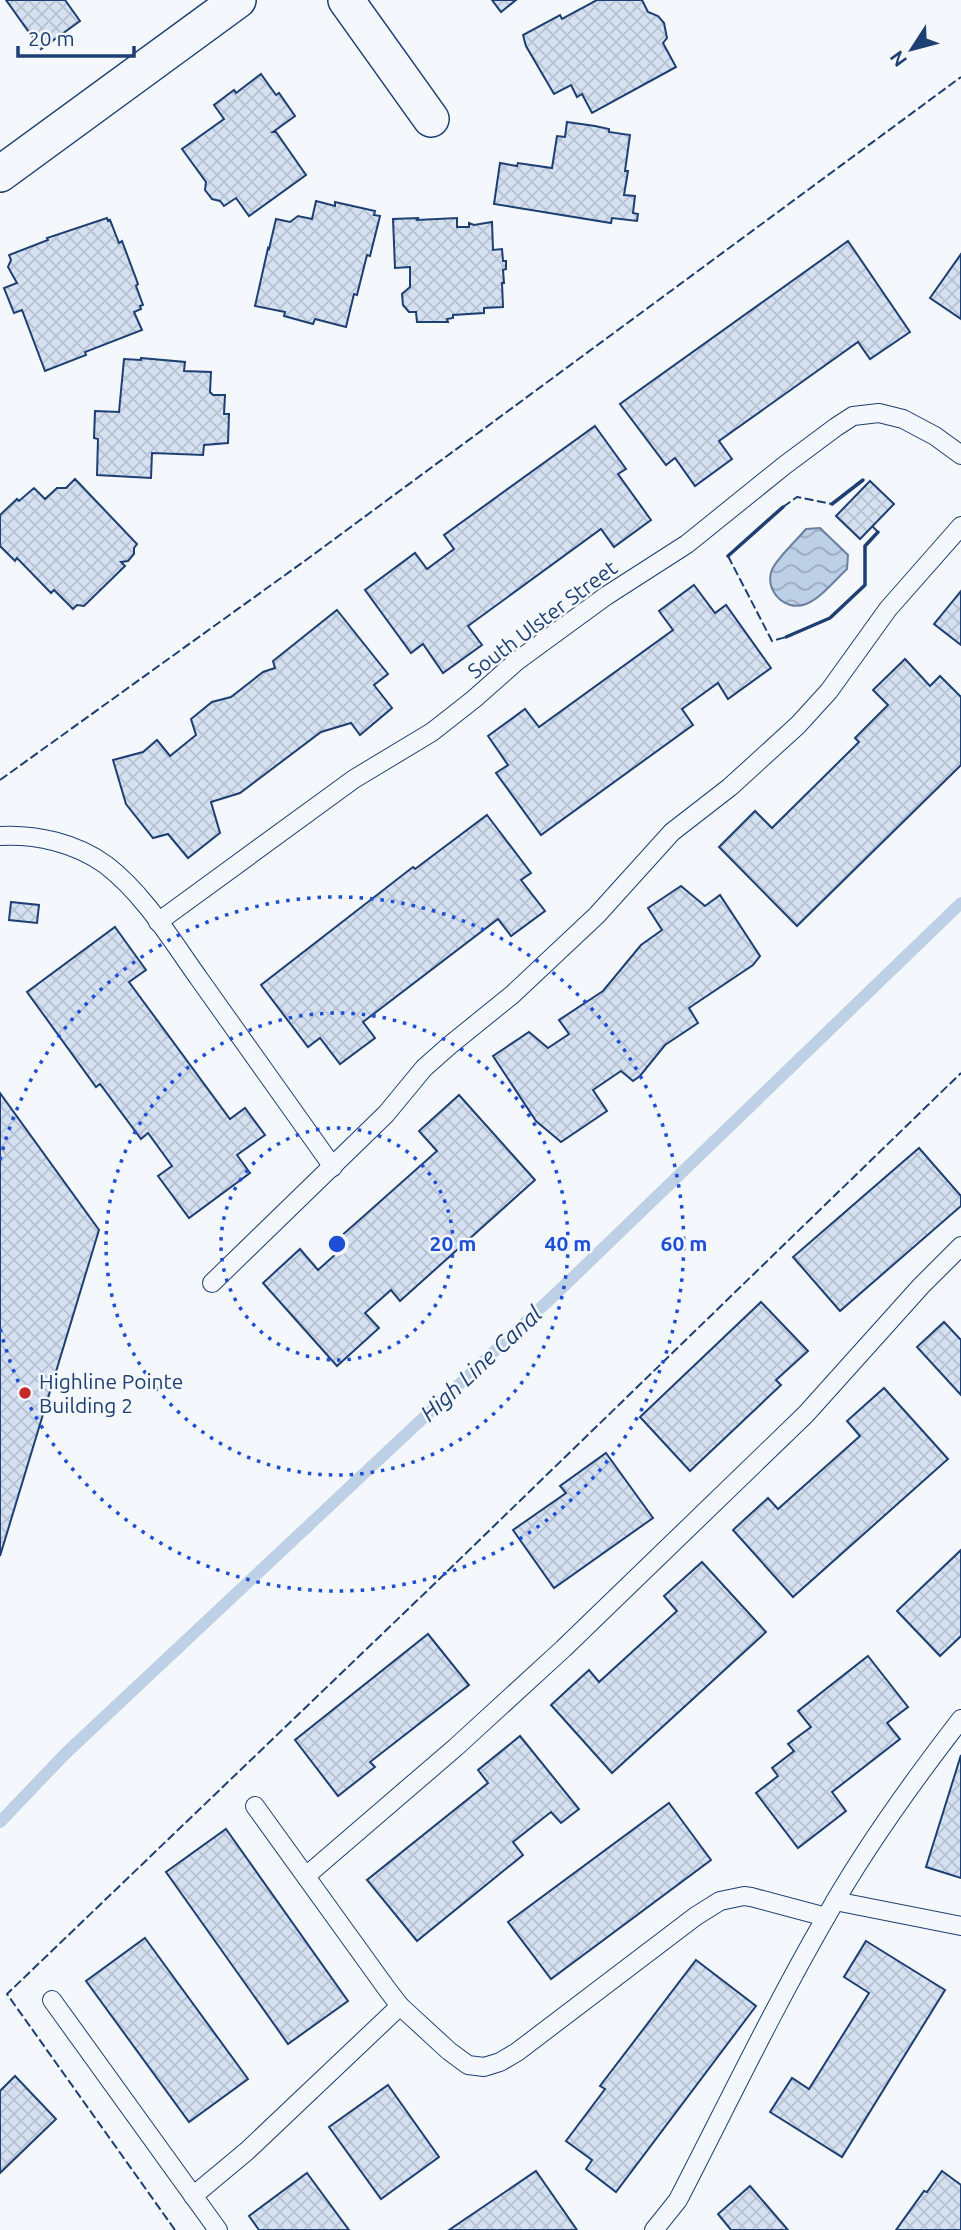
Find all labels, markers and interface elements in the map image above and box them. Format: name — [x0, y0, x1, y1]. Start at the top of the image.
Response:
scale bar — [18, 14, 133, 58]
north arrow — [877, 14, 947, 84]
text: 20 m — [28, 26, 75, 50]
text: N — [885, 47, 911, 71]
street label: South Ulster Street — [463, 555, 621, 683]
text: 20 m — [430, 1231, 476, 1255]
text: 40 m — [545, 1231, 591, 1255]
text: 60 m — [661, 1231, 707, 1255]
centre of rings — [325, 1232, 349, 1256]
water label: High Line Canal — [415, 1300, 547, 1426]
place label: Highline Pointe Building 2 — [39, 1369, 183, 1417]
marker: Highline Pointe Building 2 — [17, 1385, 33, 1401]

